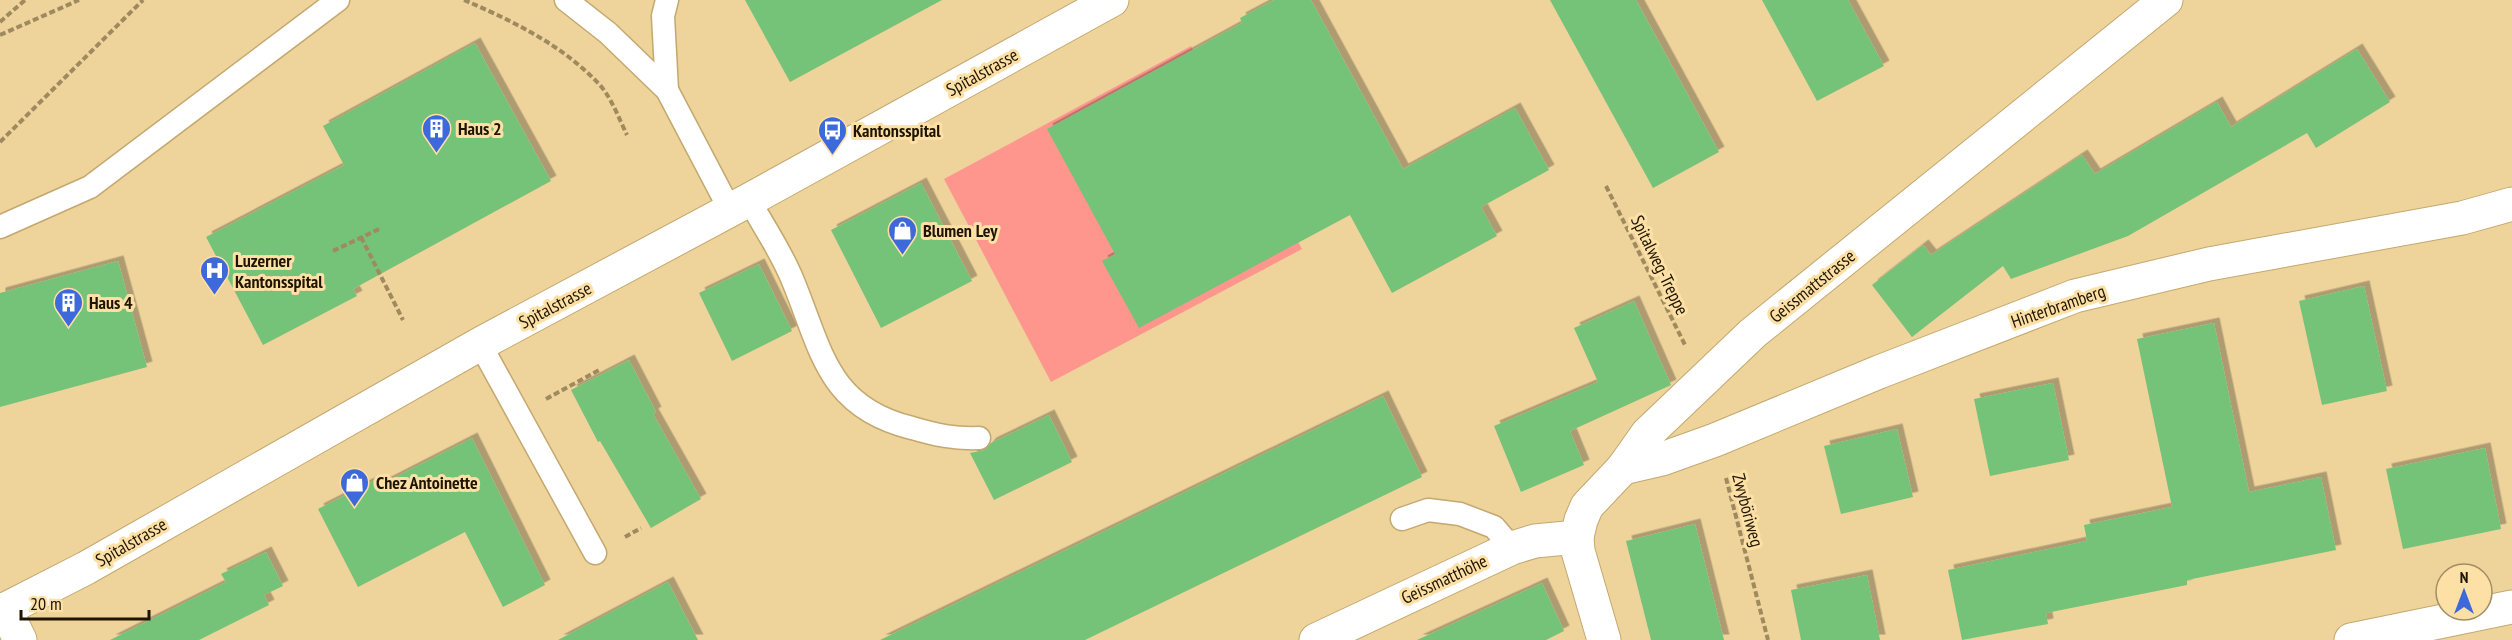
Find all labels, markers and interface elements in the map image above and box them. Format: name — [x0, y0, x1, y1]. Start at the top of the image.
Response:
street label: Spitalstrasse — [942, 43, 1022, 101]
building icon: Haus 2 — [421, 112, 453, 154]
bus stop icon: Kantonsspital — [816, 114, 848, 156]
place label: Haus 2 — [458, 117, 502, 140]
place label: Kantonsspital — [853, 119, 941, 142]
street label: Spitalweg-Treppe — [1626, 211, 1694, 319]
shop icon: Blumen Ley — [886, 214, 918, 256]
place label: Blumen Ley — [923, 219, 998, 242]
street label: Geissmattstrasse — [1764, 244, 1860, 328]
place label: Luzerner Kantonsspital — [235, 249, 323, 293]
hospital icon: Luzerner Kantonsspital — [198, 254, 230, 296]
street label: Spitalstrasse — [515, 276, 595, 334]
street label: Hinterbramberg — [2008, 279, 2108, 333]
building icon: Haus 4 — [52, 286, 84, 328]
place label: Haus 4 — [89, 291, 133, 314]
shop icon: Chez Antoinette — [339, 466, 371, 508]
place label: Chez Antoinette — [376, 471, 478, 494]
street label: Zwyböriweg — [1727, 471, 1769, 549]
street label: Spitalstrasse — [91, 512, 171, 572]
street label: Geissmatthöhe — [1397, 549, 1491, 609]
north arrow — [2434, 562, 2494, 622]
text: N — [2460, 567, 2468, 587]
scale bar — [21, 583, 148, 621]
text: 20 m — [30, 592, 62, 615]

